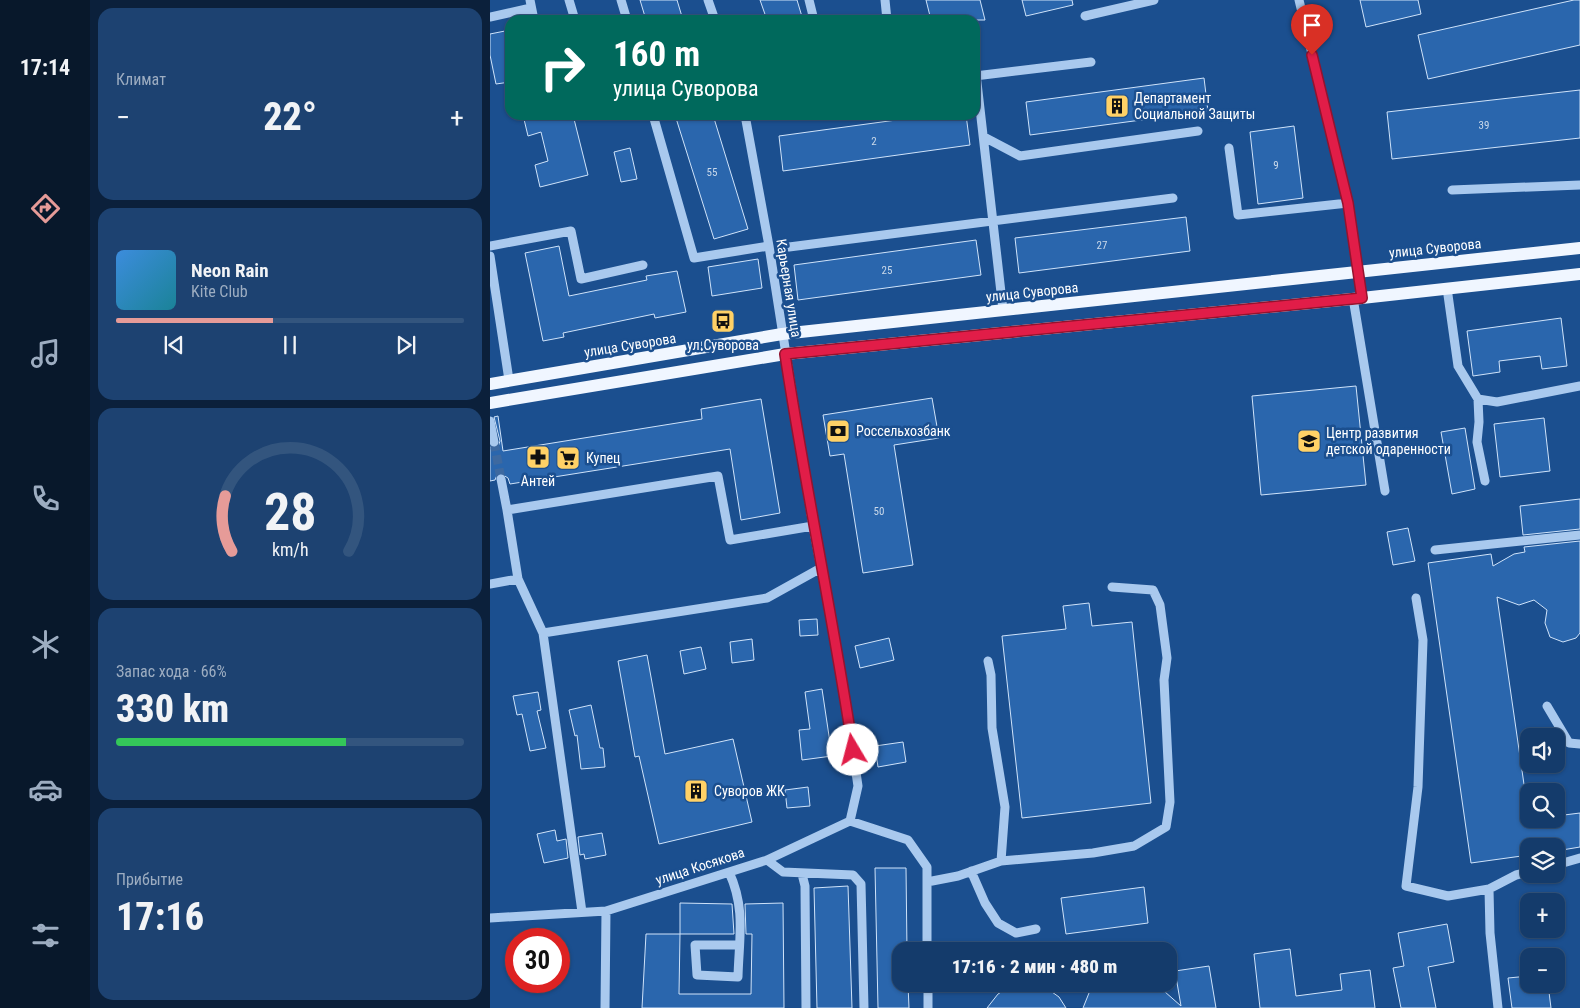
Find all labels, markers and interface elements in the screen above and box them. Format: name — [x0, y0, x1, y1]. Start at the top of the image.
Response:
pin — [1291, 4, 1333, 55]
icon: arrive — [1298, 11, 1326, 39]
text: 160 m — [613, 34, 700, 75]
icon: right — [530, 35, 595, 100]
text: 17:14 — [20, 55, 70, 80]
text: Климат — [116, 70, 166, 89]
text: улица Суворова — [613, 76, 759, 101]
place label: Департамент Социальной Защиты — [1134, 90, 1255, 122]
building icon: Департамент Социальной Защиты — [1104, 93, 1130, 119]
text: 22° — [263, 95, 317, 139]
text: − — [116, 101, 130, 134]
text: + — [450, 101, 464, 134]
house number: 39 — [1479, 119, 1489, 132]
house number: 2 — [871, 135, 877, 148]
house number: 9 — [1273, 159, 1279, 172]
house number: 55 — [707, 166, 717, 179]
icon: directions — [28, 191, 63, 226]
street label: улица Суворова — [1388, 235, 1482, 261]
street label: Карьерная улица — [773, 238, 805, 338]
house number: 27 — [1097, 239, 1107, 252]
text: Neon Rain — [191, 259, 269, 282]
house number: 25 — [882, 264, 892, 277]
street label: улица Суворова — [985, 279, 1079, 305]
text: Kite Club — [191, 282, 248, 301]
bus stop icon: ул.Суворова — [710, 308, 736, 334]
street label: улица Суворова — [583, 330, 677, 360]
icon: previous — [160, 331, 188, 359]
icon: pause — [276, 331, 304, 359]
icon: next — [392, 331, 420, 359]
icon: music — [28, 336, 63, 371]
place label: ул.Суворова — [687, 337, 759, 353]
bank icon: Россельхозбанк — [825, 418, 851, 444]
place label: Россельхозбанк — [856, 423, 951, 439]
place label: Центр развития детской одаренности — [1326, 425, 1451, 457]
school or university icon: Центр развития детской одаренности — [1296, 428, 1322, 454]
pharmacy icon: Антей — [525, 444, 551, 470]
supermarket icon: Купец — [555, 445, 581, 471]
place label: Купец — [586, 450, 620, 466]
place label: Антей — [521, 473, 555, 489]
icon: phone — [28, 481, 63, 516]
text: 28 — [264, 482, 316, 543]
house number: 50 — [874, 505, 884, 518]
text: km/h — [272, 539, 308, 560]
icon: climate — [28, 627, 63, 662]
text: Запас хода · 66% — [116, 662, 227, 681]
text: 330 km — [116, 687, 229, 731]
position arrow — [826, 723, 878, 775]
map controls — [1520, 728, 1565, 993]
button: sound — [1520, 728, 1565, 773]
icon: car — [28, 772, 63, 807]
building icon: Суворов ЖК — [683, 778, 709, 804]
place label: Суворов ЖК — [714, 783, 785, 799]
button: search — [1520, 783, 1565, 828]
button: layers — [1520, 838, 1565, 883]
street label: улица Косякова — [654, 844, 746, 888]
text: Прибытие — [116, 870, 183, 889]
button: + — [1520, 893, 1565, 938]
text: 17:16 — [116, 895, 204, 939]
icon: filters — [28, 918, 63, 953]
speed limit sign: 30 — [505, 928, 570, 993]
button: − — [1520, 948, 1565, 993]
text: 17:16 · 2 мин · 480 m — [952, 955, 1117, 978]

